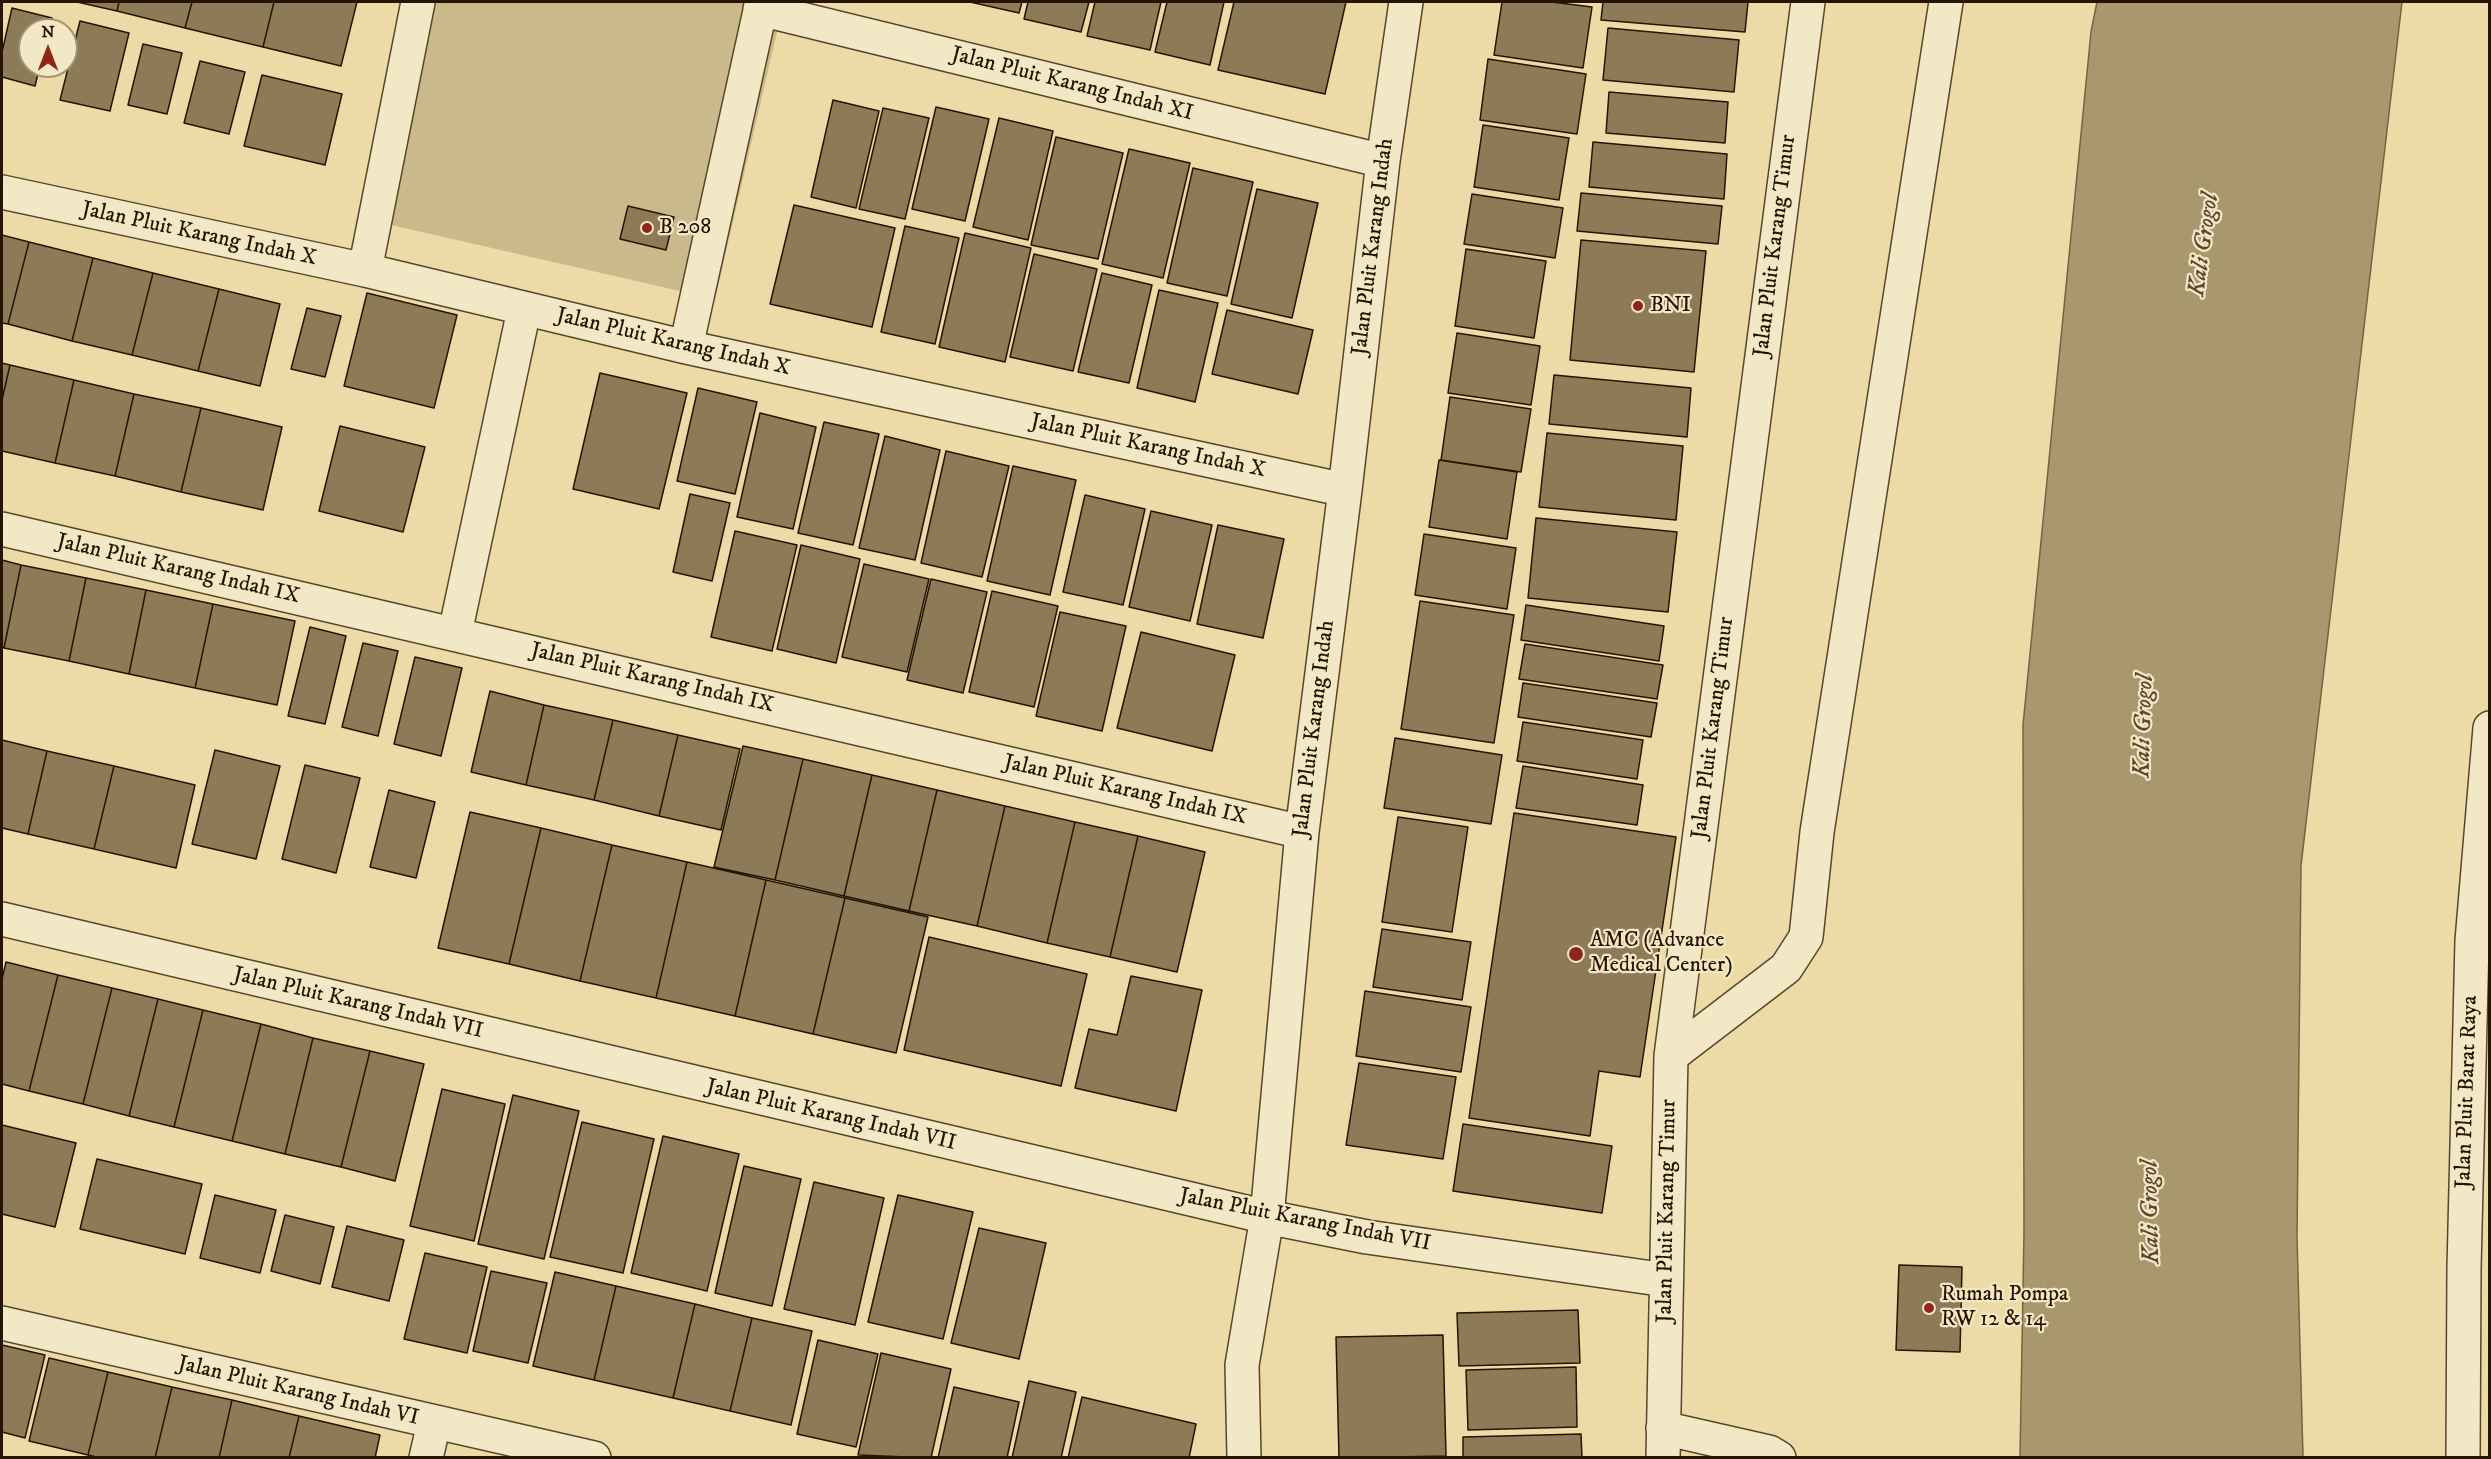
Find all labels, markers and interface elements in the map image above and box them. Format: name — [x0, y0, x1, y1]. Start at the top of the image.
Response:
north arrow — [18, 18, 78, 78]
text: N — [41, 22, 55, 42]
street label: Jalan Pluit Karang Indah XI — [948, 42, 1196, 128]
street label: Jalan Pluit Karang Timur — [1749, 133, 1803, 359]
street label: Jalan Pluit Karang Indah — [1348, 137, 1400, 357]
water label: Kali Grogol — [2184, 192, 2226, 298]
street label: Jalan Pluit Karang Indah X — [79, 197, 319, 273]
place label: B 208 — [659, 215, 711, 241]
marker: B 208 — [640, 221, 654, 235]
place label: BNI — [1650, 293, 1691, 319]
marker: BNI — [1631, 299, 1645, 313]
street label: Jalan Pluit Karang Indah X — [553, 303, 793, 383]
street label: Jalan Pluit Karang Indah X — [1028, 409, 1268, 485]
street label: Jalan Pluit Karang Indah IX — [54, 529, 302, 611]
street label: Jalan Pluit Karang Timur — [1687, 615, 1741, 841]
street label: Jalan Pluit Karang Indah — [1289, 619, 1341, 839]
street label: Jalan Pluit Karang Indah IX — [528, 638, 776, 720]
water label: Kali Grogol — [2129, 674, 2161, 778]
street label: Jalan Pluit Karang Indah IX — [1001, 750, 1249, 832]
place label: AMC (Advance Medical Center) — [1590, 928, 1733, 980]
marker: AMC (Advance Medical Center) — [1567, 945, 1585, 963]
street label: Jalan Pluit Karang Indah VII — [231, 962, 485, 1046]
street label: Jalan Pluit Barat Raya — [2451, 995, 2485, 1189]
street label: Jalan Pluit Karang Indah VII — [704, 1074, 958, 1158]
street label: Jalan Pluit Karang Timur — [1653, 1099, 1683, 1323]
water label: Kali Grogol — [2137, 1160, 2167, 1264]
street label: Jalan Pluit Karang Indah VII — [1177, 1184, 1433, 1258]
place label: Rumah Pompa RW 12 & 14 — [1941, 1282, 2068, 1334]
marker: Rumah Pompa RW 12 & 14 — [1922, 1301, 1936, 1315]
street label: Jalan Pluit Karang Indah VI — [175, 1351, 421, 1433]

